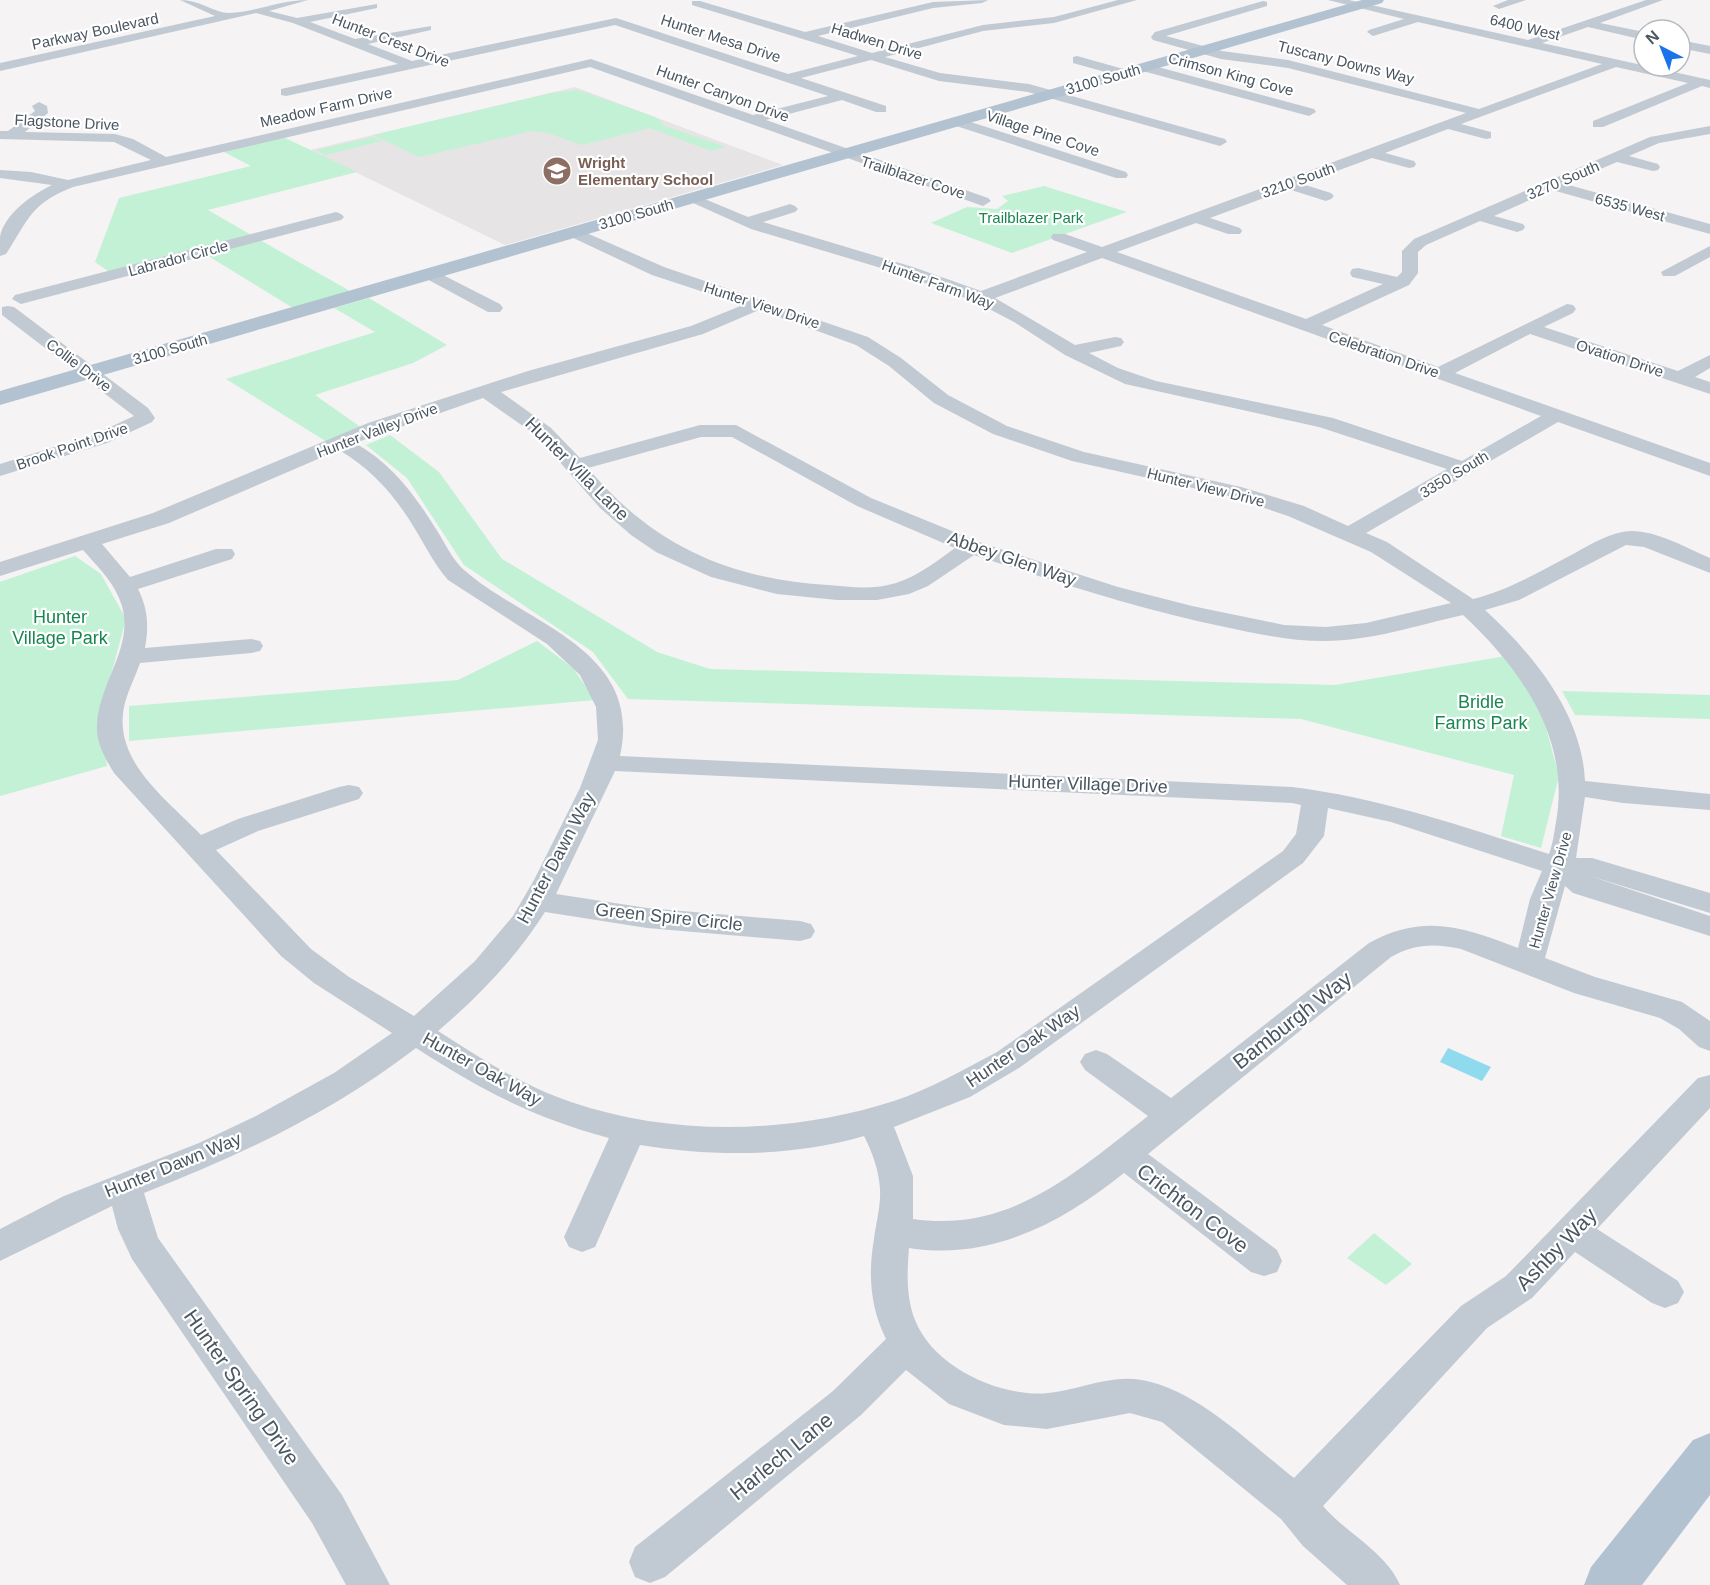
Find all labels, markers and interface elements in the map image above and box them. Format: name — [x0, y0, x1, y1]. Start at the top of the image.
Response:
street label: Parkway Boulevard — [30, 9, 160, 53]
street label: Hunter Crest Drive — [330, 10, 452, 70]
street label: Hunter Mesa Drive — [659, 11, 783, 65]
street label: 6400 West — [1488, 11, 1563, 44]
north arrow — [1632, 18, 1692, 78]
street label: Hadwen Drive — [829, 19, 925, 63]
text: N — [1642, 27, 1662, 47]
street label: Tuscany Downs Way — [1276, 37, 1416, 87]
street label: Crimson King Cove — [1166, 49, 1296, 99]
street label: 3100 South — [1064, 60, 1142, 98]
street label: Hunter Canyon Drive — [654, 61, 792, 125]
street label: Meadow Farm Drive — [258, 84, 394, 130]
street label: Village Pine Cove — [984, 107, 1102, 159]
street label: Flagstone Drive — [14, 111, 120, 133]
street label: Trailblazer Cove — [859, 152, 967, 202]
place label: Wright Elementary School — [578, 154, 713, 188]
school or university icon: Wright Elementary School — [541, 155, 573, 187]
street label: 3270 South — [1524, 157, 1602, 203]
street label: 3210 South — [1259, 159, 1337, 201]
street label: 6535 West — [1593, 190, 1668, 225]
street label: 3100 South — [597, 195, 675, 233]
park label: Trailblazer Park — [979, 209, 1084, 226]
street label: Labrador Circle — [126, 237, 230, 279]
street label: Hunter Farm Way — [880, 256, 997, 312]
street label: Hunter View Drive — [702, 278, 822, 332]
street label: Celebration Drive — [1326, 327, 1442, 381]
street label: 3100 South — [131, 330, 209, 368]
street label: Collie Drive — [43, 335, 115, 395]
street label: Ovation Drive — [1574, 336, 1666, 380]
street label: Hunter Valley Drive — [314, 399, 440, 461]
street label: Hunter Villa Lane — [521, 413, 633, 525]
street label: Brook Point Drive — [14, 419, 130, 473]
street label: 3350 South — [1417, 447, 1491, 501]
street label: Hunter View Drive — [1145, 464, 1267, 510]
street label: Abbey Glen Way — [945, 528, 1079, 590]
park label: Hunter Village Park — [12, 607, 109, 648]
park label: Bridle Farms Park — [1434, 692, 1528, 733]
street label: Hunter Village Drive — [1008, 771, 1168, 797]
street label: Hunter Dawn Way — [513, 789, 599, 927]
street label: Hunter View Drive — [1525, 830, 1575, 950]
street label: Green Spire Circle — [594, 899, 744, 935]
street label: Bamburgh Way — [1228, 966, 1356, 1073]
street label: Hunter Oak Way — [963, 1001, 1083, 1091]
street label: Hunter Oak Way — [419, 1028, 545, 1110]
street label: Hunter Dawn Way — [102, 1128, 244, 1202]
street label: Crichton Cove — [1133, 1159, 1253, 1257]
street label: Ashby Way — [1511, 1203, 1601, 1295]
street label: Hunter Spring Drive — [180, 1305, 304, 1469]
street label: Harlech Lane — [725, 1408, 837, 1504]

